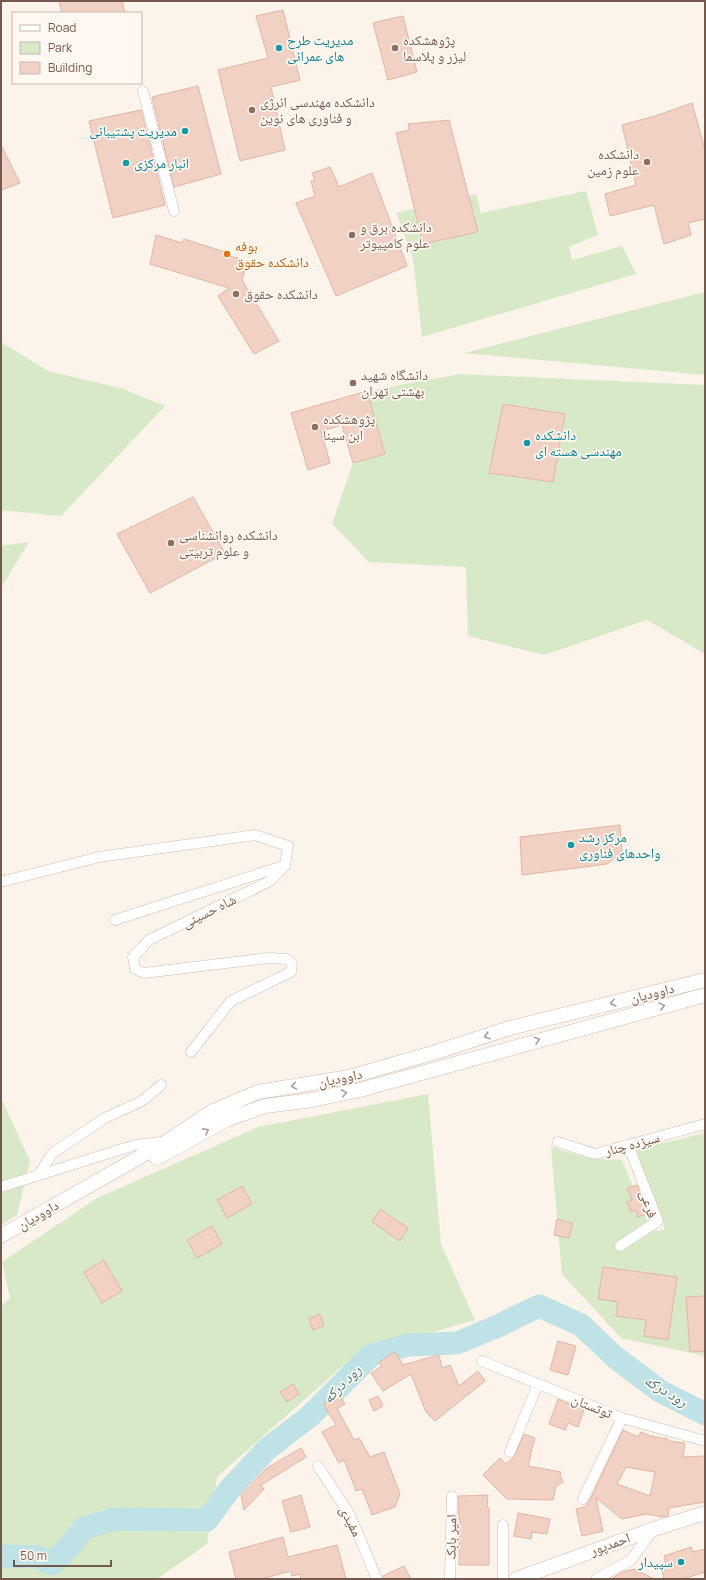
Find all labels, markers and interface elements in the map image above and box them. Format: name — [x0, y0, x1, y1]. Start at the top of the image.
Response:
legend — [12, 12, 142, 84]
text: Road — [48, 19, 76, 36]
place label: مدیریت طرح های عمرانی — [287, 30, 353, 65]
place label: پژوهشکده لیزر و پلاسما — [403, 30, 466, 65]
text: Park — [48, 39, 73, 56]
marker: مدیریت طرح های عمرانی — [274, 43, 284, 53]
marker: پژوهشکده لیزر و پلاسما — [390, 43, 400, 53]
text: Building — [48, 59, 92, 76]
place label: دانشکده مهندسی انرژی و فناوری های نوین — [260, 92, 375, 127]
marker: دانشکده مهندسی انرژی و فناوری های نوین — [247, 105, 257, 115]
place label: مدیریت پشتیبانی — [89, 121, 177, 140]
marker: مدیریت پشتیبانی — [180, 126, 190, 136]
place label: دانشکده علوم زمین — [587, 144, 639, 180]
place label: انبار مرکزی — [134, 153, 189, 172]
marker: دانشکده علوم زمین — [642, 157, 652, 167]
marker: انبار مرکزی — [121, 158, 131, 168]
place label: دانشکده برق و علوم کامپیوتر — [359, 217, 432, 253]
marker: دانشکده برق و علوم کامپیوتر — [347, 230, 357, 240]
place label: بوفه دانشکده حقوق — [235, 236, 309, 271]
marker: بوفه دانشکده حقوق — [222, 249, 232, 259]
place label: دانشکده حقوق — [244, 284, 318, 303]
marker: دانشکده حقوق — [231, 289, 241, 299]
place label: دانشگاه شهید بهشتی تهران — [361, 365, 428, 400]
marker: دانشگاه شهید بهشتی تهران — [348, 378, 358, 388]
place label: پژوهشکده ابن سینا — [323, 409, 375, 444]
marker: پژوهشکده ابن سینا — [310, 422, 320, 432]
place label: دانشکده مهندسی هسته ای — [535, 425, 622, 460]
marker: دانشکده مهندسی هسته ای — [522, 438, 532, 448]
place label: دانشکده روانشناسی و علوم تربیتی — [179, 525, 278, 561]
marker: دانشکده روانشناسی و علوم تربیتی — [166, 538, 176, 548]
place label: مرکز رشد واحدهای فناوری — [579, 827, 661, 862]
marker: مرکز رشد واحدهای فناوری — [566, 840, 576, 850]
street label: شاه حسینی — [178, 889, 239, 932]
street label: داوودیان — [628, 978, 676, 1007]
one-way arrow — [610, 998, 616, 1006]
one-way arrow — [658, 1002, 665, 1011]
one-way arrow — [484, 1031, 491, 1039]
one-way arrow — [533, 1037, 540, 1045]
street label: داوودیان — [316, 1064, 364, 1091]
one-way arrow — [291, 1081, 297, 1090]
one-way arrow — [341, 1090, 347, 1098]
street label: سیزده چنار — [601, 1127, 661, 1160]
one-way arrow — [202, 1128, 209, 1135]
street label: فرعی — [636, 1188, 663, 1220]
street label: داوودیان — [14, 1195, 62, 1234]
water label: رود درکه — [318, 1359, 366, 1408]
water label: رود درکه — [641, 1369, 692, 1412]
street label: توتستان — [569, 1389, 615, 1422]
street label: مفیدی — [336, 1502, 367, 1539]
street label: امیر بابک — [441, 1514, 460, 1560]
street label: احمدپور — [586, 1528, 633, 1560]
scale bar — [14, 1542, 111, 1568]
text: 50 m — [20, 1547, 47, 1564]
place label: سپیدار — [637, 1552, 673, 1571]
marker: سپیدار — [676, 1557, 686, 1567]

